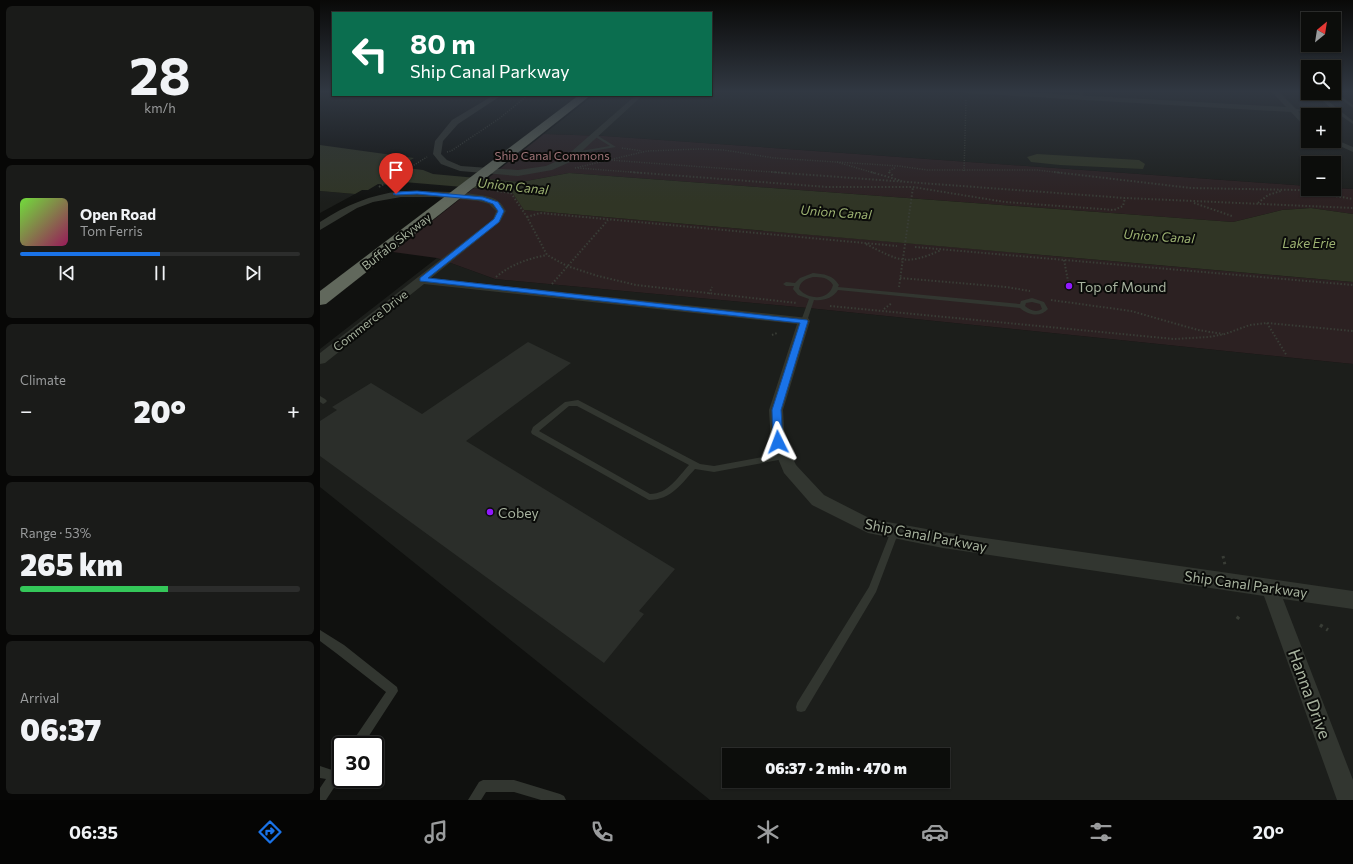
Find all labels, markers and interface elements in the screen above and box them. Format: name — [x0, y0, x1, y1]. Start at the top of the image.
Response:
north arrow — [1301, 12, 1341, 52]
map controls — [1301, 12, 1341, 196]
text: 80 m — [410, 26, 476, 60]
icon: left — [344, 28, 396, 80]
text: 28 — [129, 42, 191, 106]
text: Ship Canal Parkway — [410, 60, 570, 82]
button: search — [1301, 60, 1341, 100]
text: km/h — [144, 100, 176, 116]
button: + — [1301, 108, 1341, 148]
park label: Ship Canal Commons — [494, 148, 610, 162]
pin — [379, 153, 413, 194]
button: − — [1301, 156, 1341, 196]
icon: arrive — [385, 159, 407, 181]
water label: Union Canal — [477, 174, 550, 198]
water label: Union Canal — [800, 202, 873, 223]
text: Open Road — [80, 205, 156, 223]
street label: Buffalo Skyway — [359, 210, 433, 272]
text: Tom Ferris — [80, 223, 143, 239]
water label: Union Canal — [1123, 226, 1196, 247]
water label: Lake Erie — [1282, 235, 1336, 251]
icon: previous — [56, 262, 78, 284]
icon: pause — [149, 262, 171, 284]
icon: next — [242, 262, 264, 284]
place label: Top of Mound — [1077, 278, 1166, 295]
marker: Top of Mound — [1064, 281, 1074, 291]
street label: Commerce Drive — [330, 287, 410, 353]
text: Climate — [20, 372, 66, 388]
text: 20° — [133, 392, 186, 429]
text: − — [20, 397, 33, 424]
text: + — [287, 397, 300, 424]
position arrow — [757, 421, 799, 463]
place label: Cobey — [498, 504, 539, 521]
marker: Cobey — [485, 507, 495, 517]
street label: Ship Canal Parkway — [863, 515, 989, 555]
text: Range · 53% — [20, 525, 91, 541]
text: 265 km — [20, 545, 123, 582]
street label: Ship Canal Parkway — [1183, 567, 1309, 601]
street label: Hanna Drive — [1284, 646, 1336, 742]
text: Arrival — [20, 690, 59, 706]
text: 06:37 — [20, 710, 101, 747]
speed limit sign: 30 — [332, 736, 384, 788]
text: 06:37 · 2 min · 470 m — [765, 759, 907, 777]
icon: directions — [256, 818, 284, 846]
icon: music — [422, 818, 450, 846]
icon: phone — [588, 818, 616, 846]
icon: climate — [754, 818, 782, 846]
icon: car — [921, 818, 949, 846]
icon: filters — [1087, 818, 1115, 846]
text: 06:35 — [69, 821, 118, 843]
text: 20° — [1253, 821, 1284, 843]

